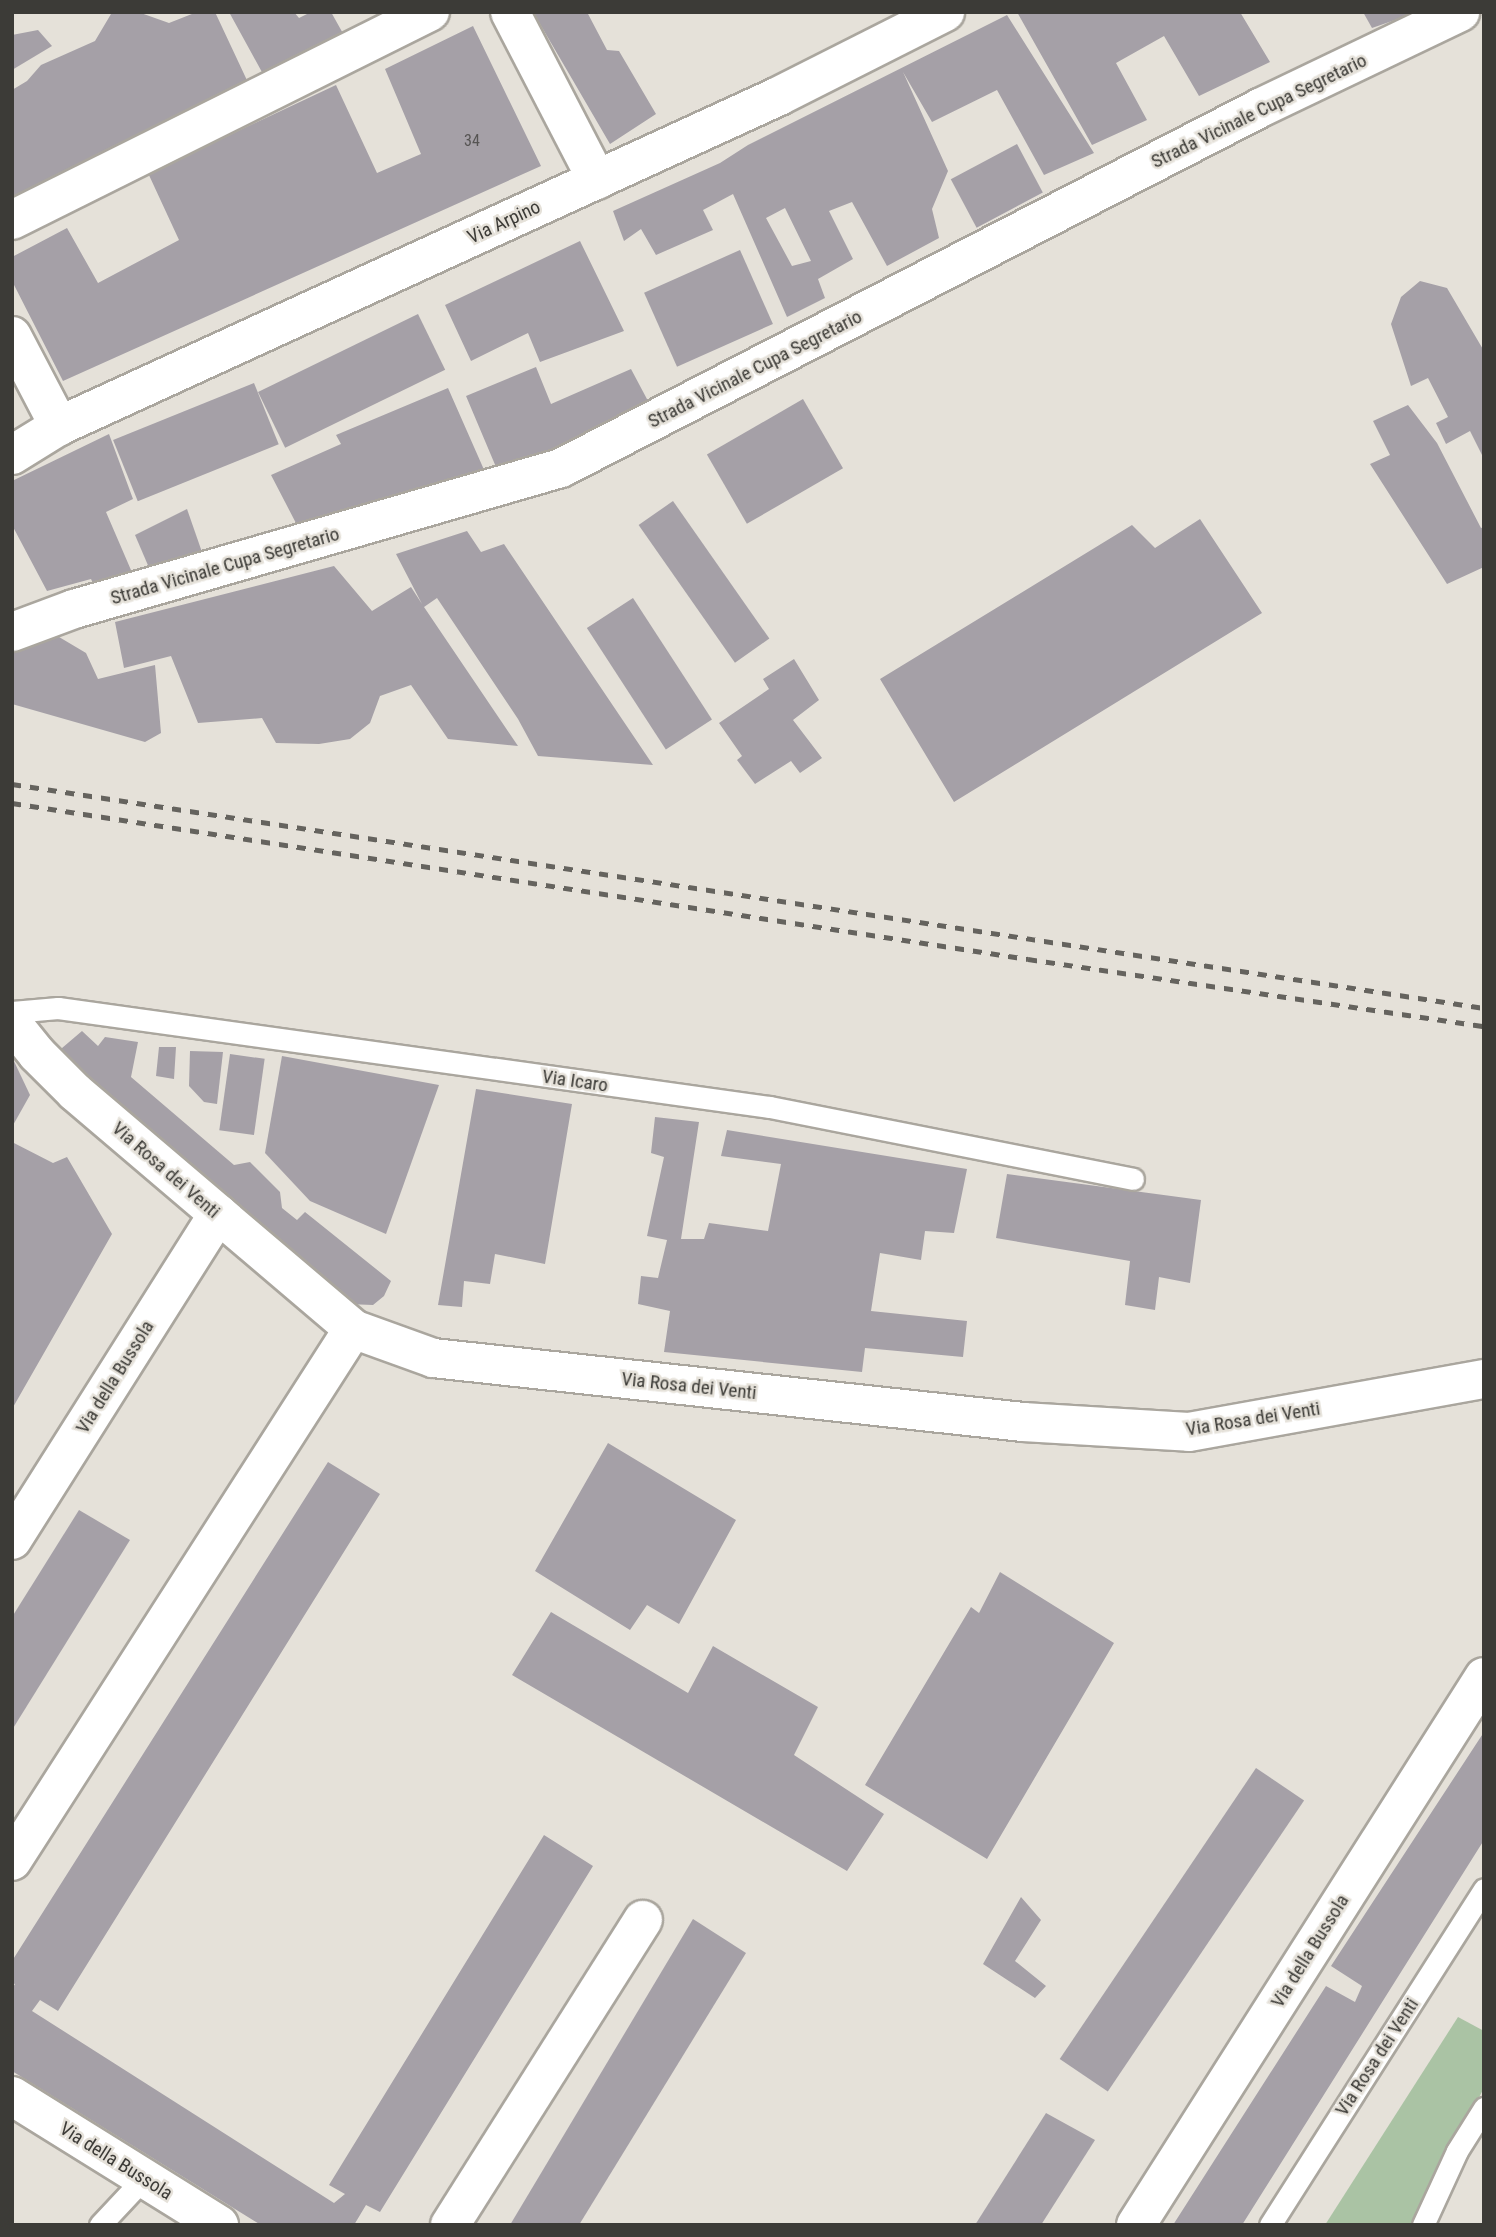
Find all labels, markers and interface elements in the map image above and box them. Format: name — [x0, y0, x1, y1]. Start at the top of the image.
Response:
street label: Strada Vicinale Cupa Segretario — [1148, 49, 1370, 173]
house number: 34 — [464, 131, 480, 151]
street label: Via Arpino — [464, 195, 544, 249]
street label: Strada Vicinale Cupa Segretario — [644, 305, 866, 433]
street label: Strada Vicinale Cupa Segretario — [108, 522, 342, 610]
street label: Via Icaro — [541, 1065, 609, 1097]
street label: Via Rosa dei Venti — [107, 1117, 225, 1223]
street label: Via della Bussola — [71, 1316, 159, 1438]
street label: Via Rosa dei Venti — [620, 1368, 758, 1404]
street label: Via Rosa dei Venti — [1184, 1397, 1322, 1441]
street label: Via della Bussola — [1266, 1890, 1354, 2012]
street label: Via Rosa dei Venti — [1331, 1994, 1423, 2120]
street label: Via della Bussola — [55, 2117, 177, 2205]

